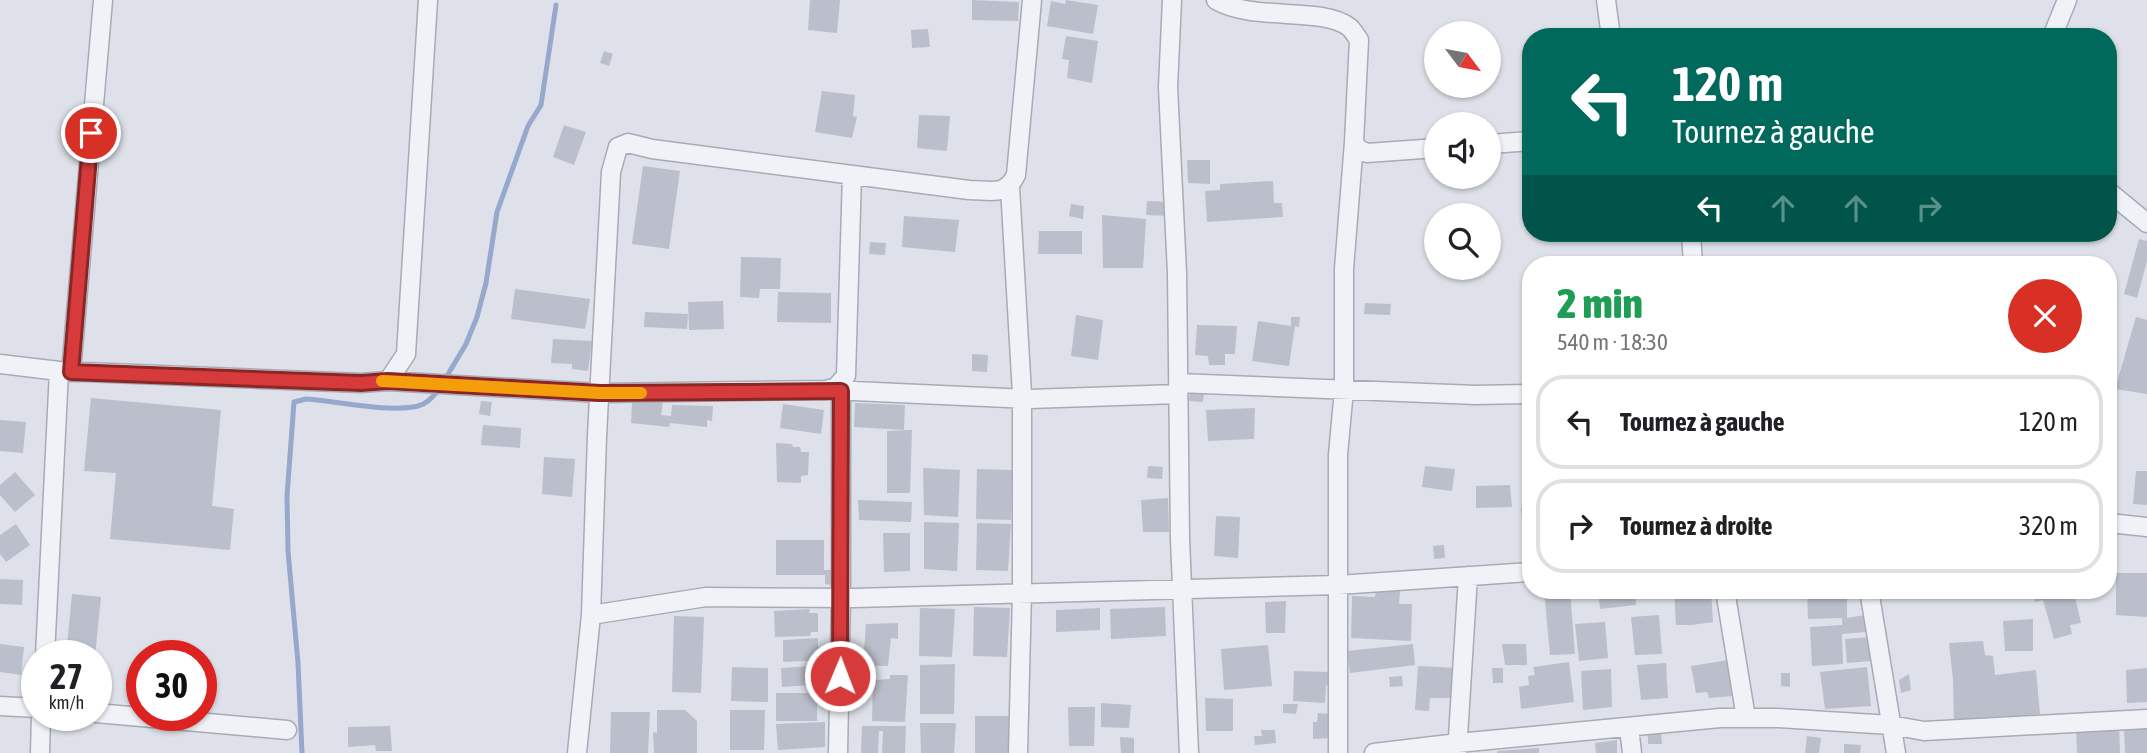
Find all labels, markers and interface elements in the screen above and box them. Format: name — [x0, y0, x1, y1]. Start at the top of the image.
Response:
north arrow — [1424, 21, 1502, 98]
map controls — [1424, 21, 1501, 280]
text: 120 m — [1672, 55, 1783, 111]
icon: left — [1557, 56, 1648, 147]
pin — [61, 103, 121, 163]
button: sound — [1424, 112, 1501, 189]
text: Tournez à gauche — [1672, 113, 1875, 150]
icon: arrive — [72, 114, 110, 152]
icon: left — [1691, 189, 1729, 227]
icon: ahead — [1764, 189, 1802, 227]
icon: ahead — [1837, 189, 1875, 227]
icon: right — [1910, 189, 1948, 227]
button: search — [1424, 203, 1501, 280]
text: 2 min — [1557, 279, 1643, 327]
button: close — [2008, 279, 2082, 353]
text: 540 m · 18:30 — [1557, 329, 1668, 355]
icon: left — [1561, 403, 1599, 441]
text: Tournez à gauche — [1620, 407, 1785, 437]
text: 120 m — [2019, 407, 2078, 437]
icon: right — [1561, 507, 1599, 545]
text: Tournez à droite — [1620, 511, 1773, 541]
text: 320 m — [2019, 511, 2078, 541]
position arrow — [803, 639, 877, 713]
speed limit sign: 30 — [126, 640, 217, 731]
text: 27 — [50, 656, 83, 696]
text: km/h — [49, 692, 84, 713]

